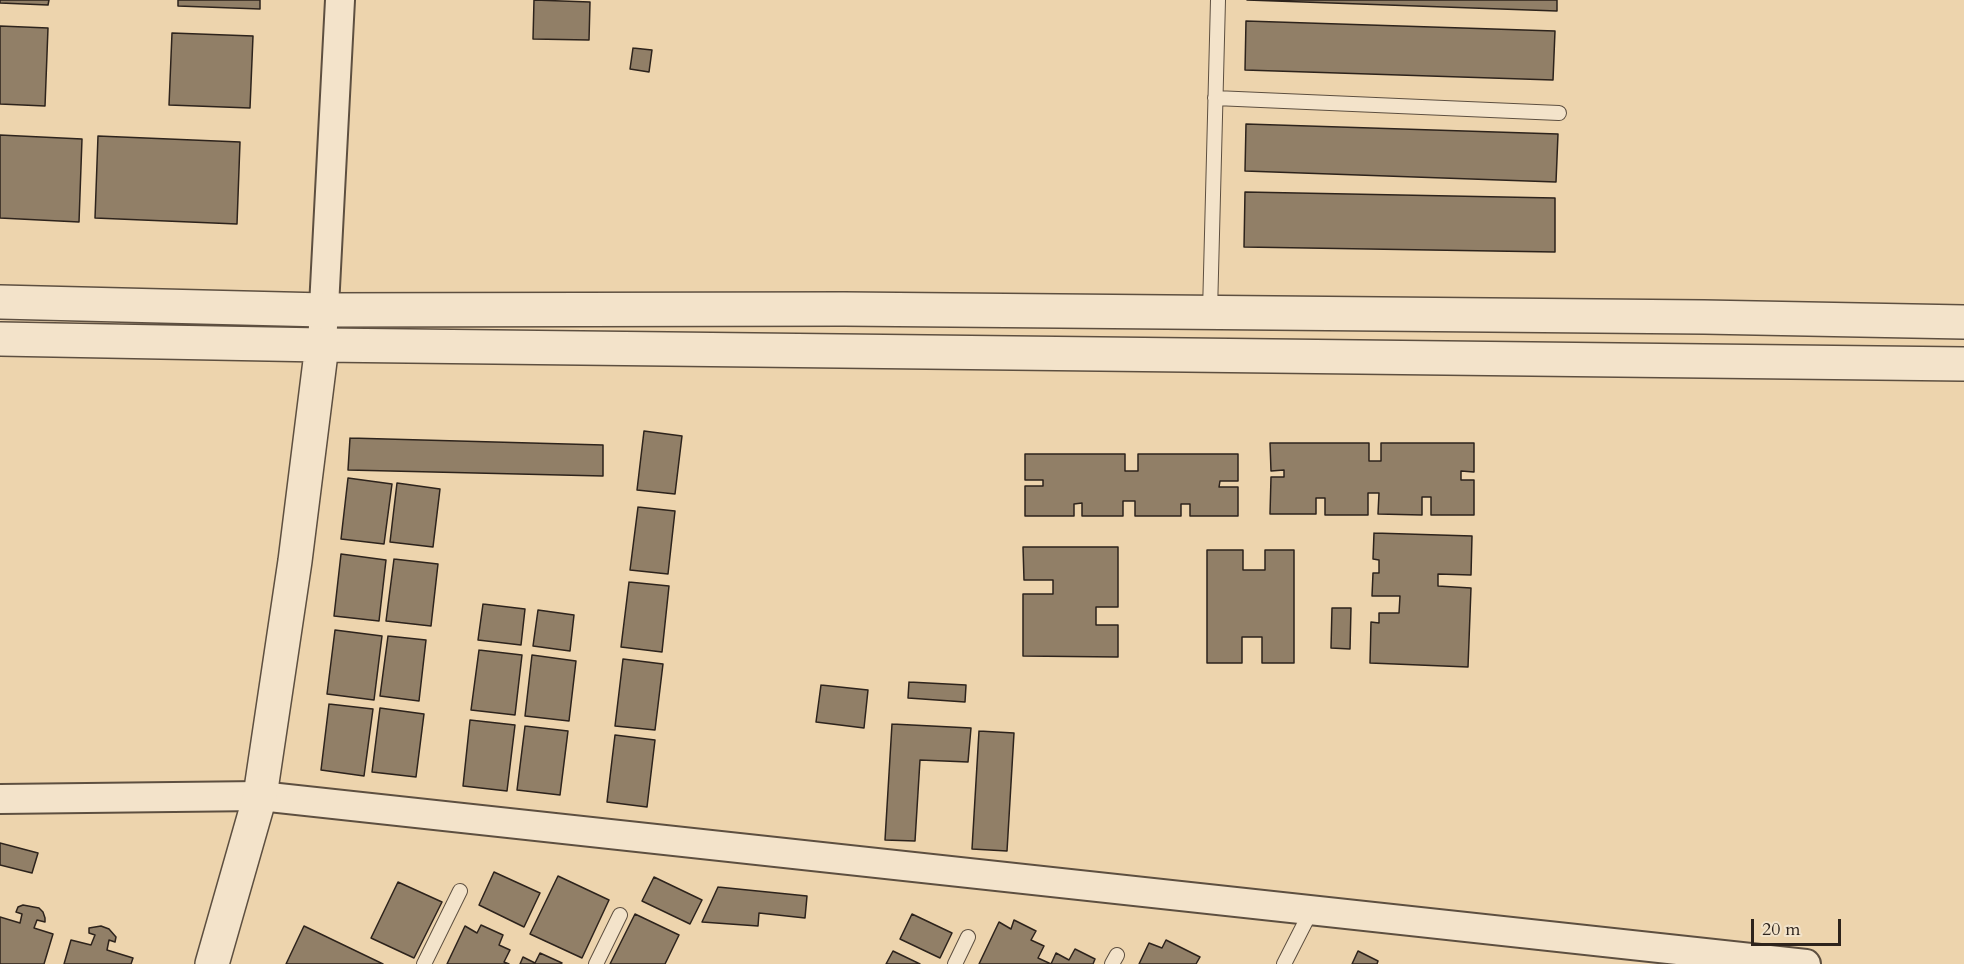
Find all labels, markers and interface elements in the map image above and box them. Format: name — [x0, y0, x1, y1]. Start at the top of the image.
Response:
scale bar — [1754, 907, 1844, 945]
text: 20 m — [1762, 917, 1801, 942]

